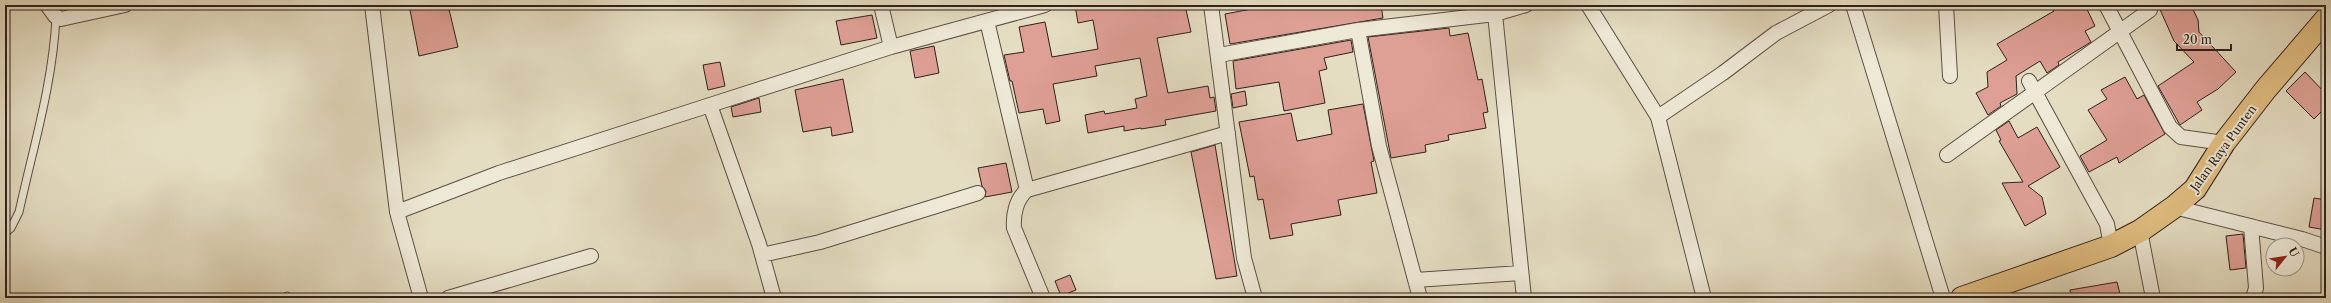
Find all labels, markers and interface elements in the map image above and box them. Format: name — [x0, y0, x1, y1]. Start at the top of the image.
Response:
scale bar — [2177, 26, 2231, 52]
text: 20 m — [2183, 32, 2212, 47]
street label: Jalan Raya Punten — [2186, 102, 2260, 196]
north arrow — [2265, 237, 2305, 277]
text: U — [2285, 245, 2302, 259]

